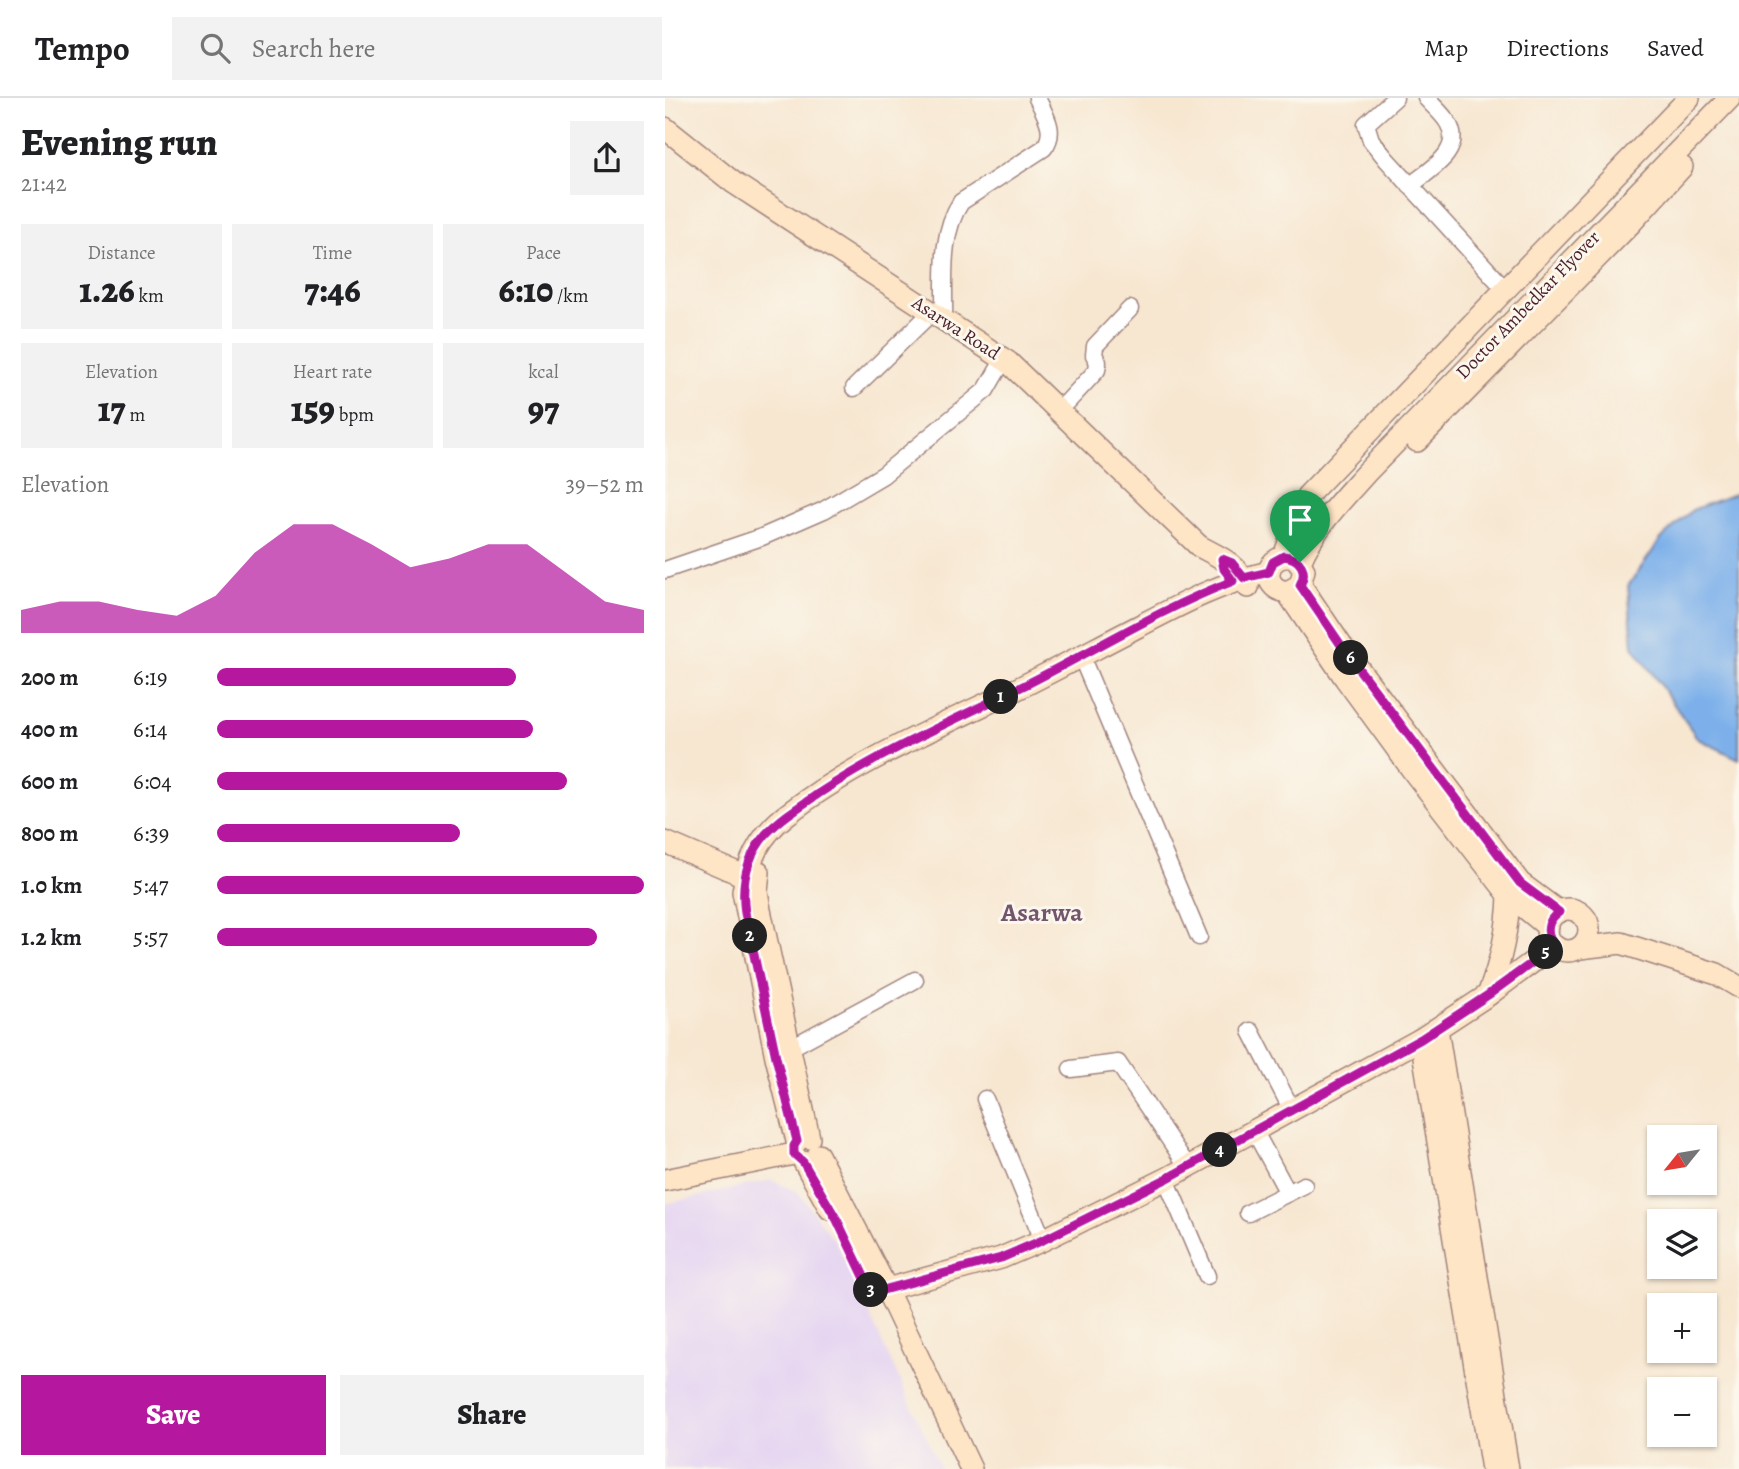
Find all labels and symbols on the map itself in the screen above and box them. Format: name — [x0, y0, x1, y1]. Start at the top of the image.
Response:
street label: Doctor Ambedkar Flyover — [1450, 225, 1606, 385]
street label: Asarwa Road — [906, 289, 1006, 367]
pin — [1270, 490, 1330, 562]
pin: 6 — [1333, 640, 1369, 676]
pin: 1 — [983, 680, 1019, 714]
district label: Asarwa — [1000, 895, 1083, 930]
pin: 2 — [733, 918, 767, 954]
pin: 5 — [1529, 934, 1563, 970]
north arrow — [1647, 1125, 1717, 1195]
pin: 4 — [1203, 1132, 1237, 1168]
pin: 3 — [853, 1272, 889, 1308]

